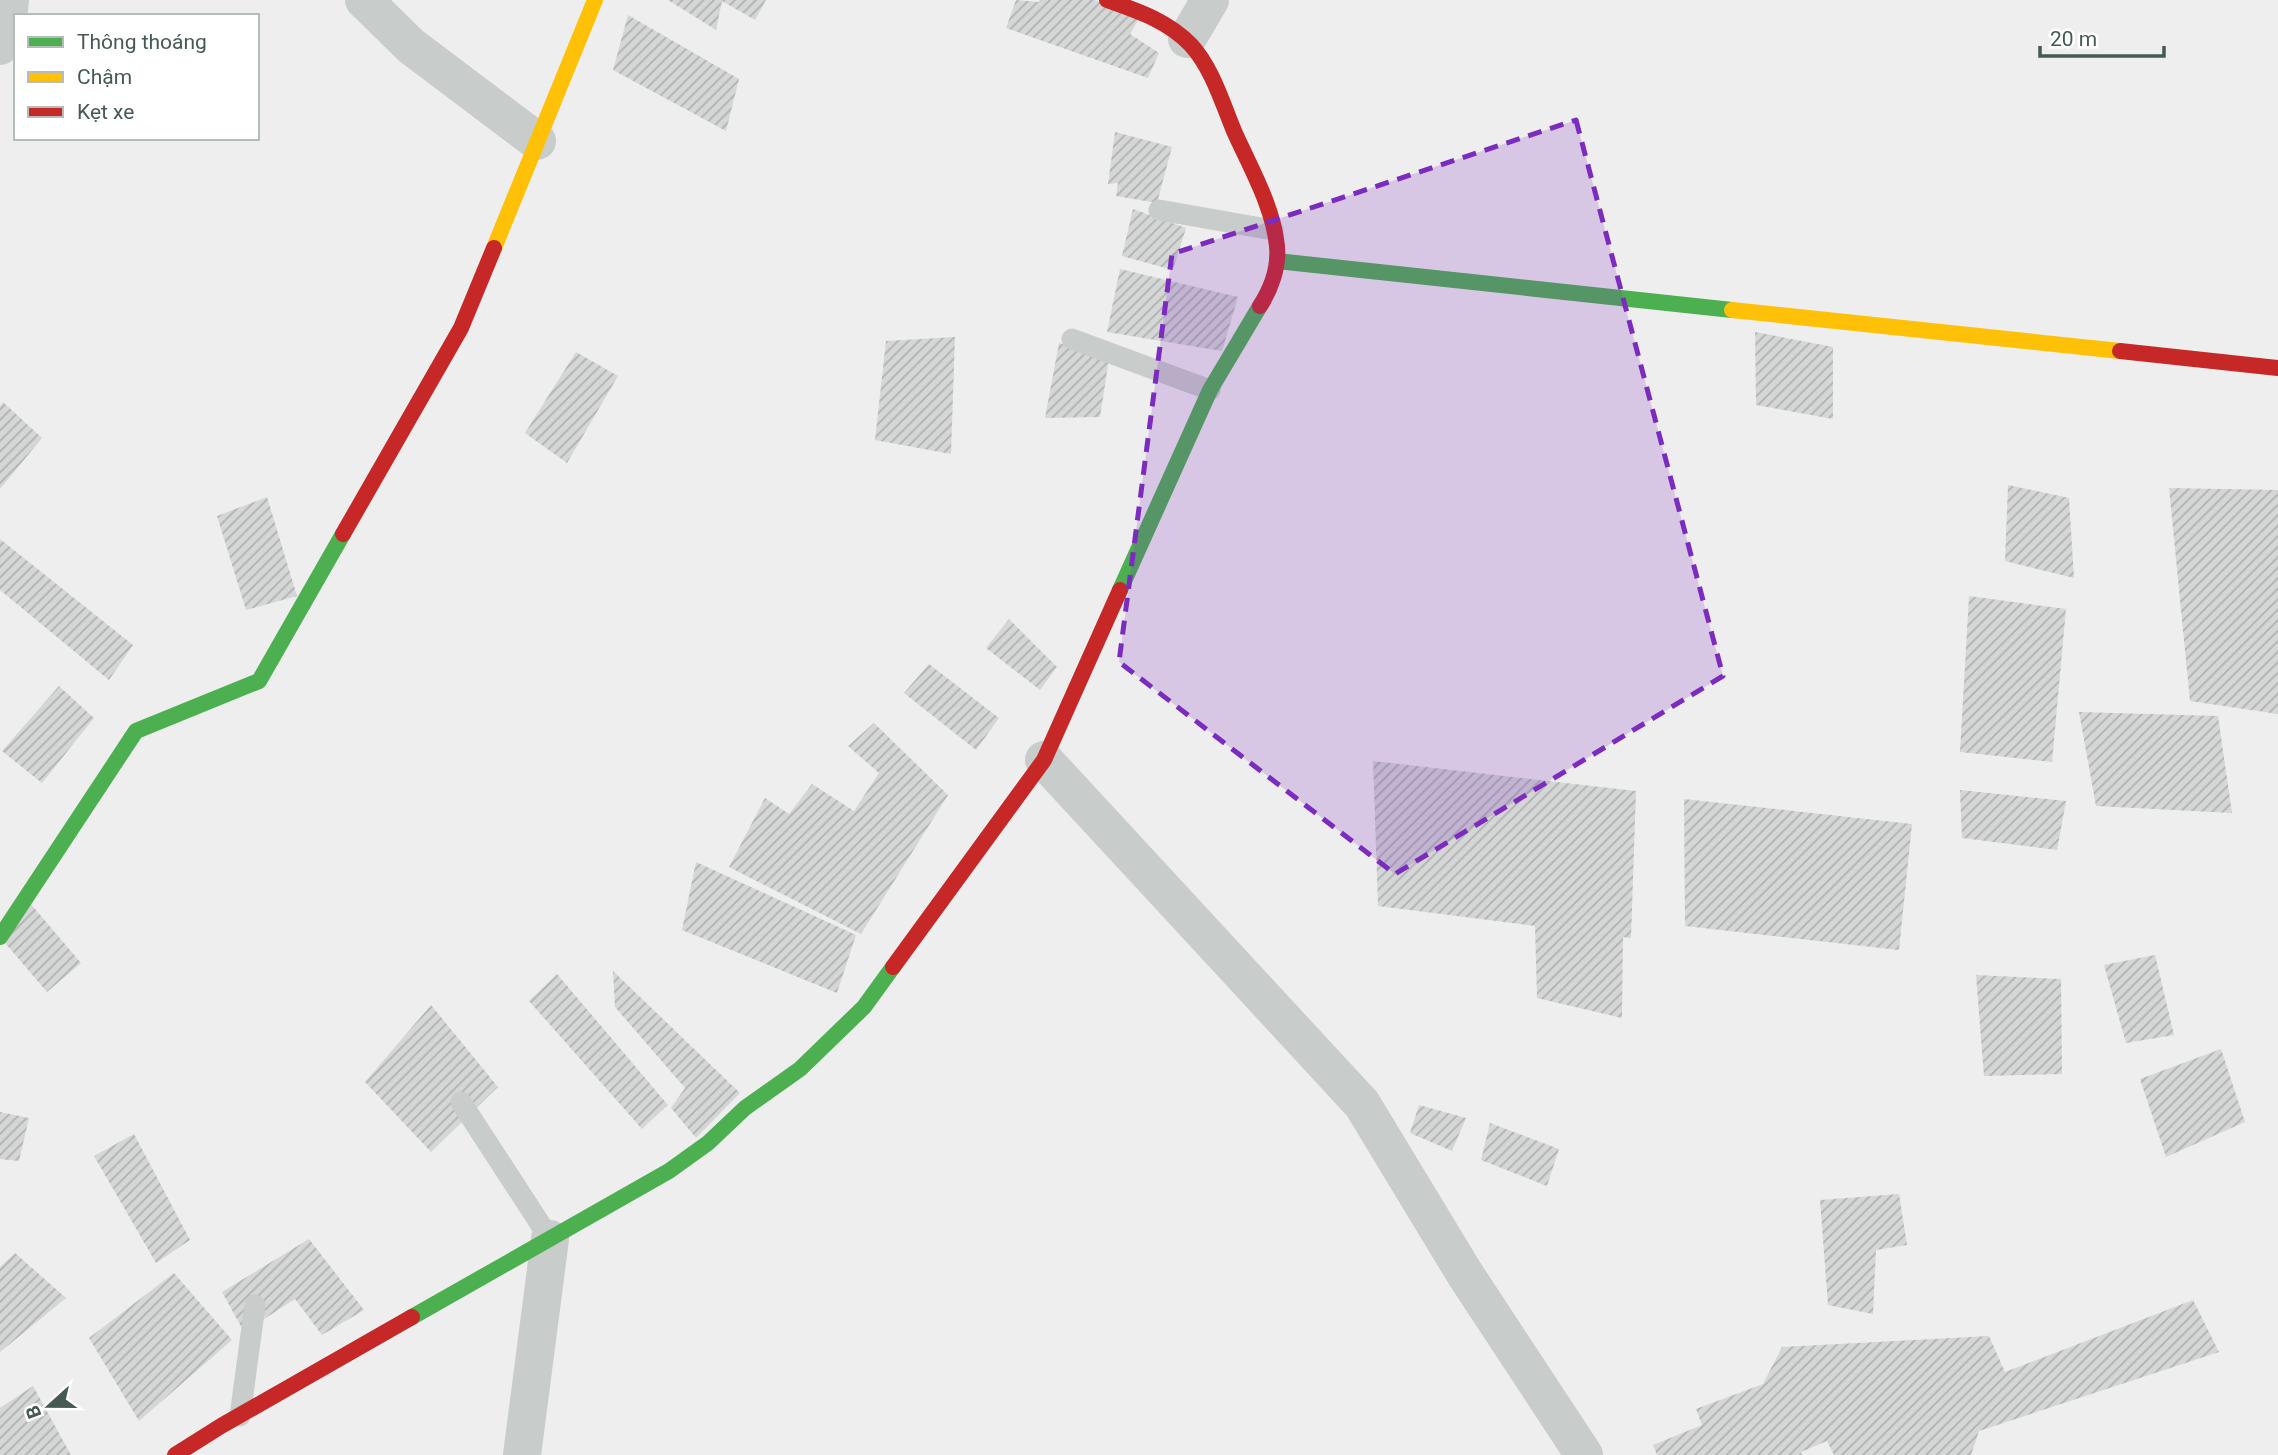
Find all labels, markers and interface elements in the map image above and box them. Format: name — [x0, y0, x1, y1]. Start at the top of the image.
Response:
legend — [14, 14, 259, 140]
scale bar — [2040, 14, 2164, 58]
text: 20 m — [2050, 27, 2097, 51]
text: Thông thoáng — [77, 30, 207, 54]
text: Chậm — [77, 65, 132, 89]
text: Kẹt xe — [77, 100, 134, 124]
north arrow — [14, 1371, 84, 1441]
text: B — [21, 1402, 47, 1422]

